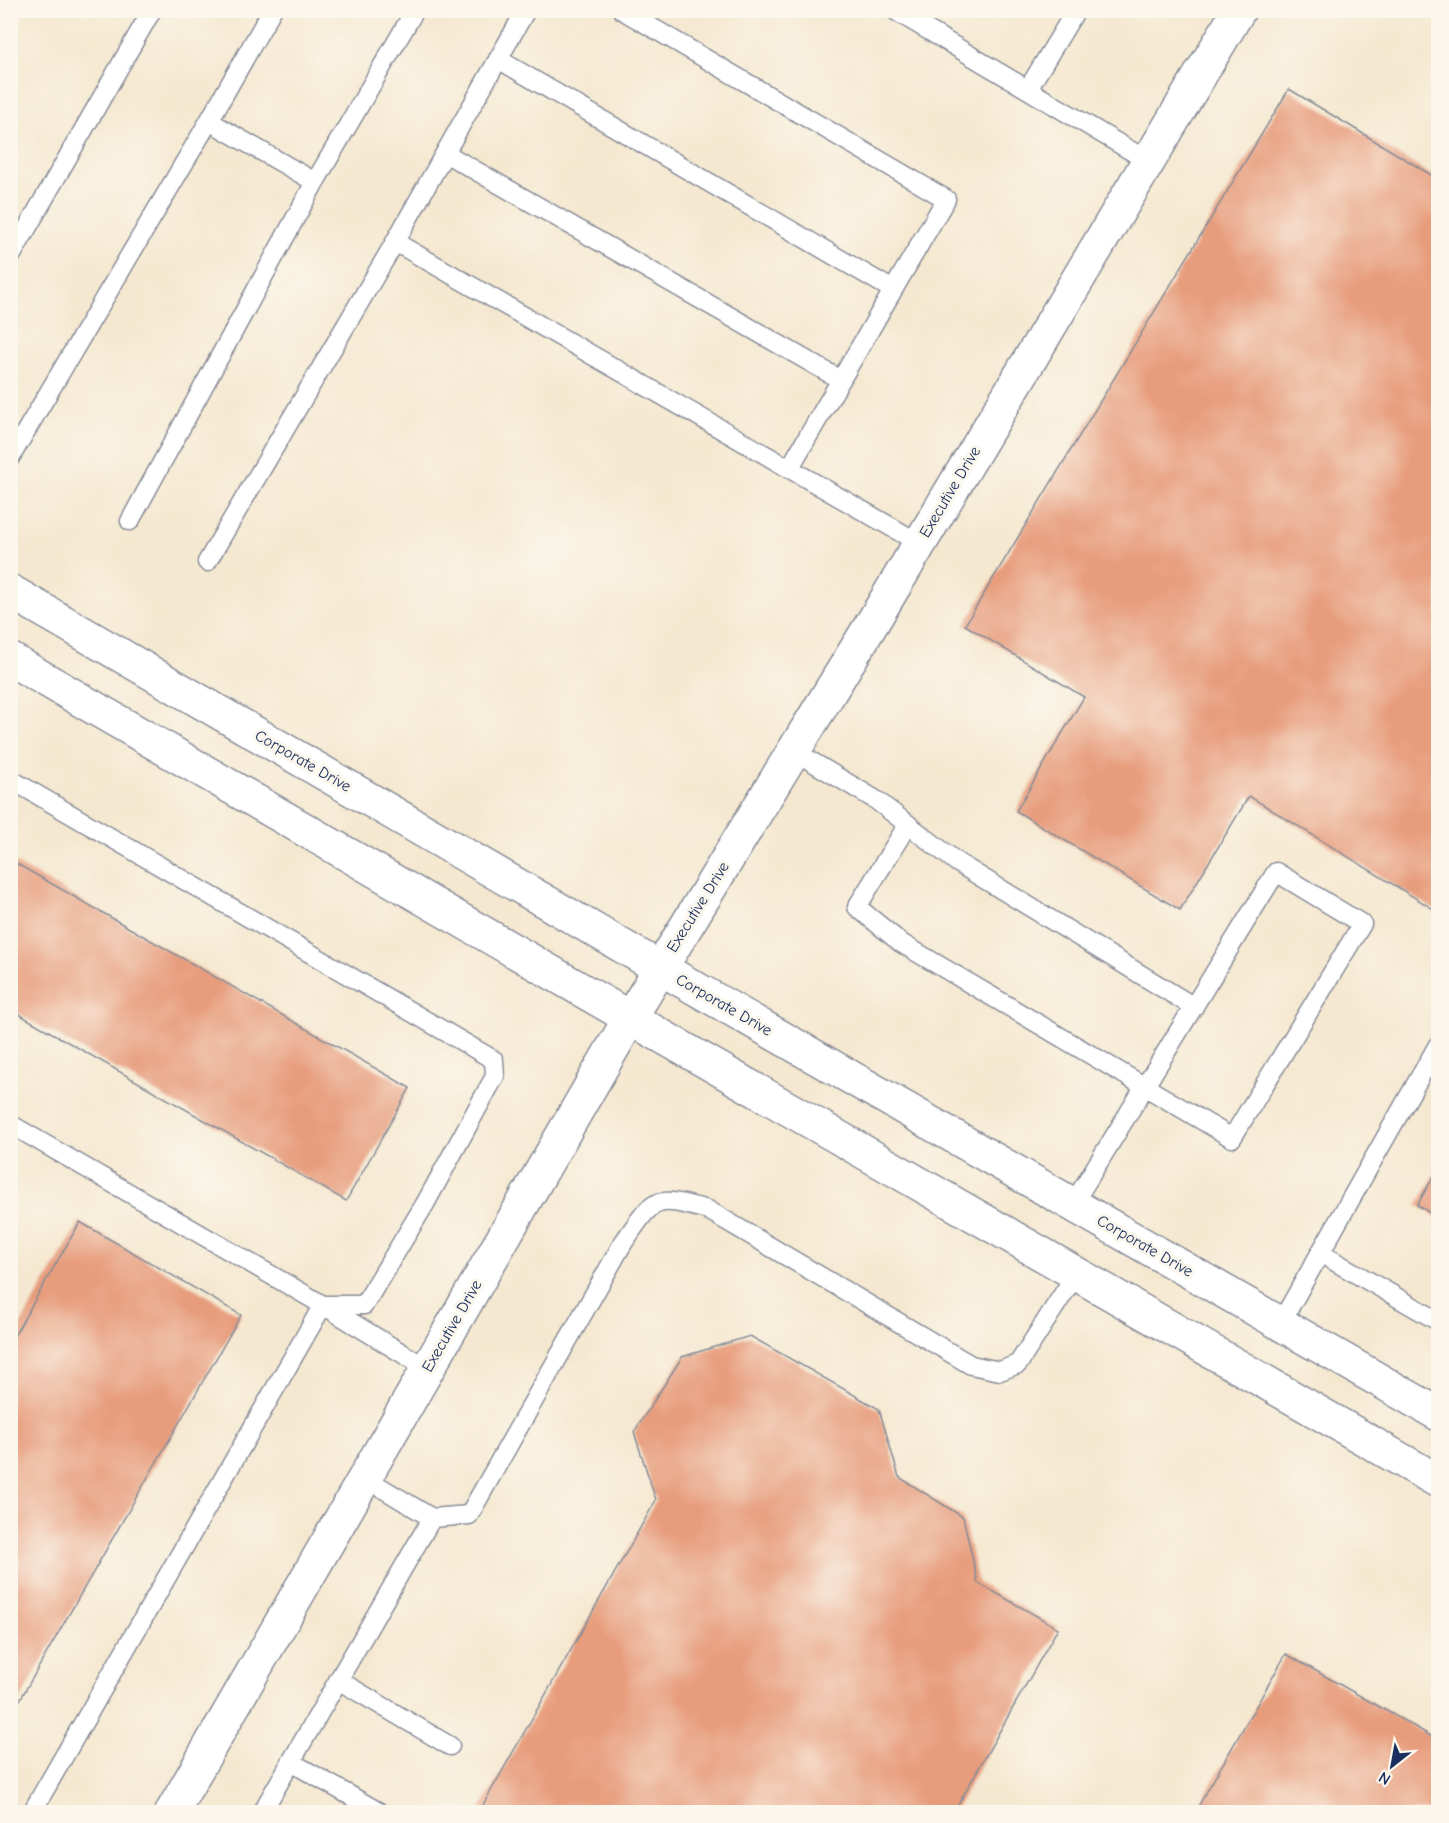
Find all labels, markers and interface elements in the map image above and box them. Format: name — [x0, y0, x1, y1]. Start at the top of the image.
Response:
street label: Executive Drive — [916, 443, 984, 541]
street label: Corporate Drive — [252, 726, 354, 796]
street label: Executive Drive — [663, 858, 733, 956]
street label: Corporate Drive — [673, 970, 775, 1040]
street label: Corporate Drive — [1094, 1211, 1196, 1281]
street label: Executive Drive — [418, 1277, 486, 1375]
north arrow — [1362, 1736, 1422, 1796]
text: N — [1376, 1768, 1394, 1788]

